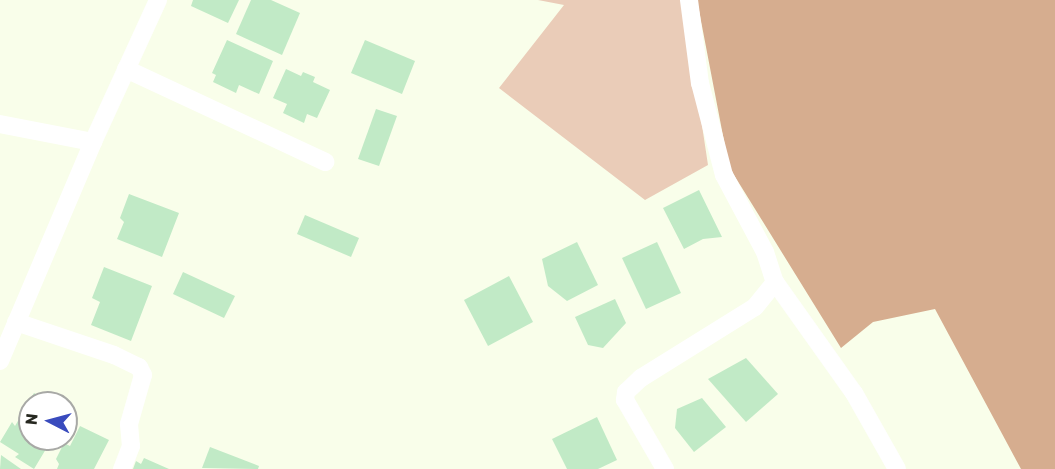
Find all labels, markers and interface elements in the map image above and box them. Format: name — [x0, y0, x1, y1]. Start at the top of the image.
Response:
north arrow — [18, 391, 78, 451]
text: N — [22, 413, 42, 426]

